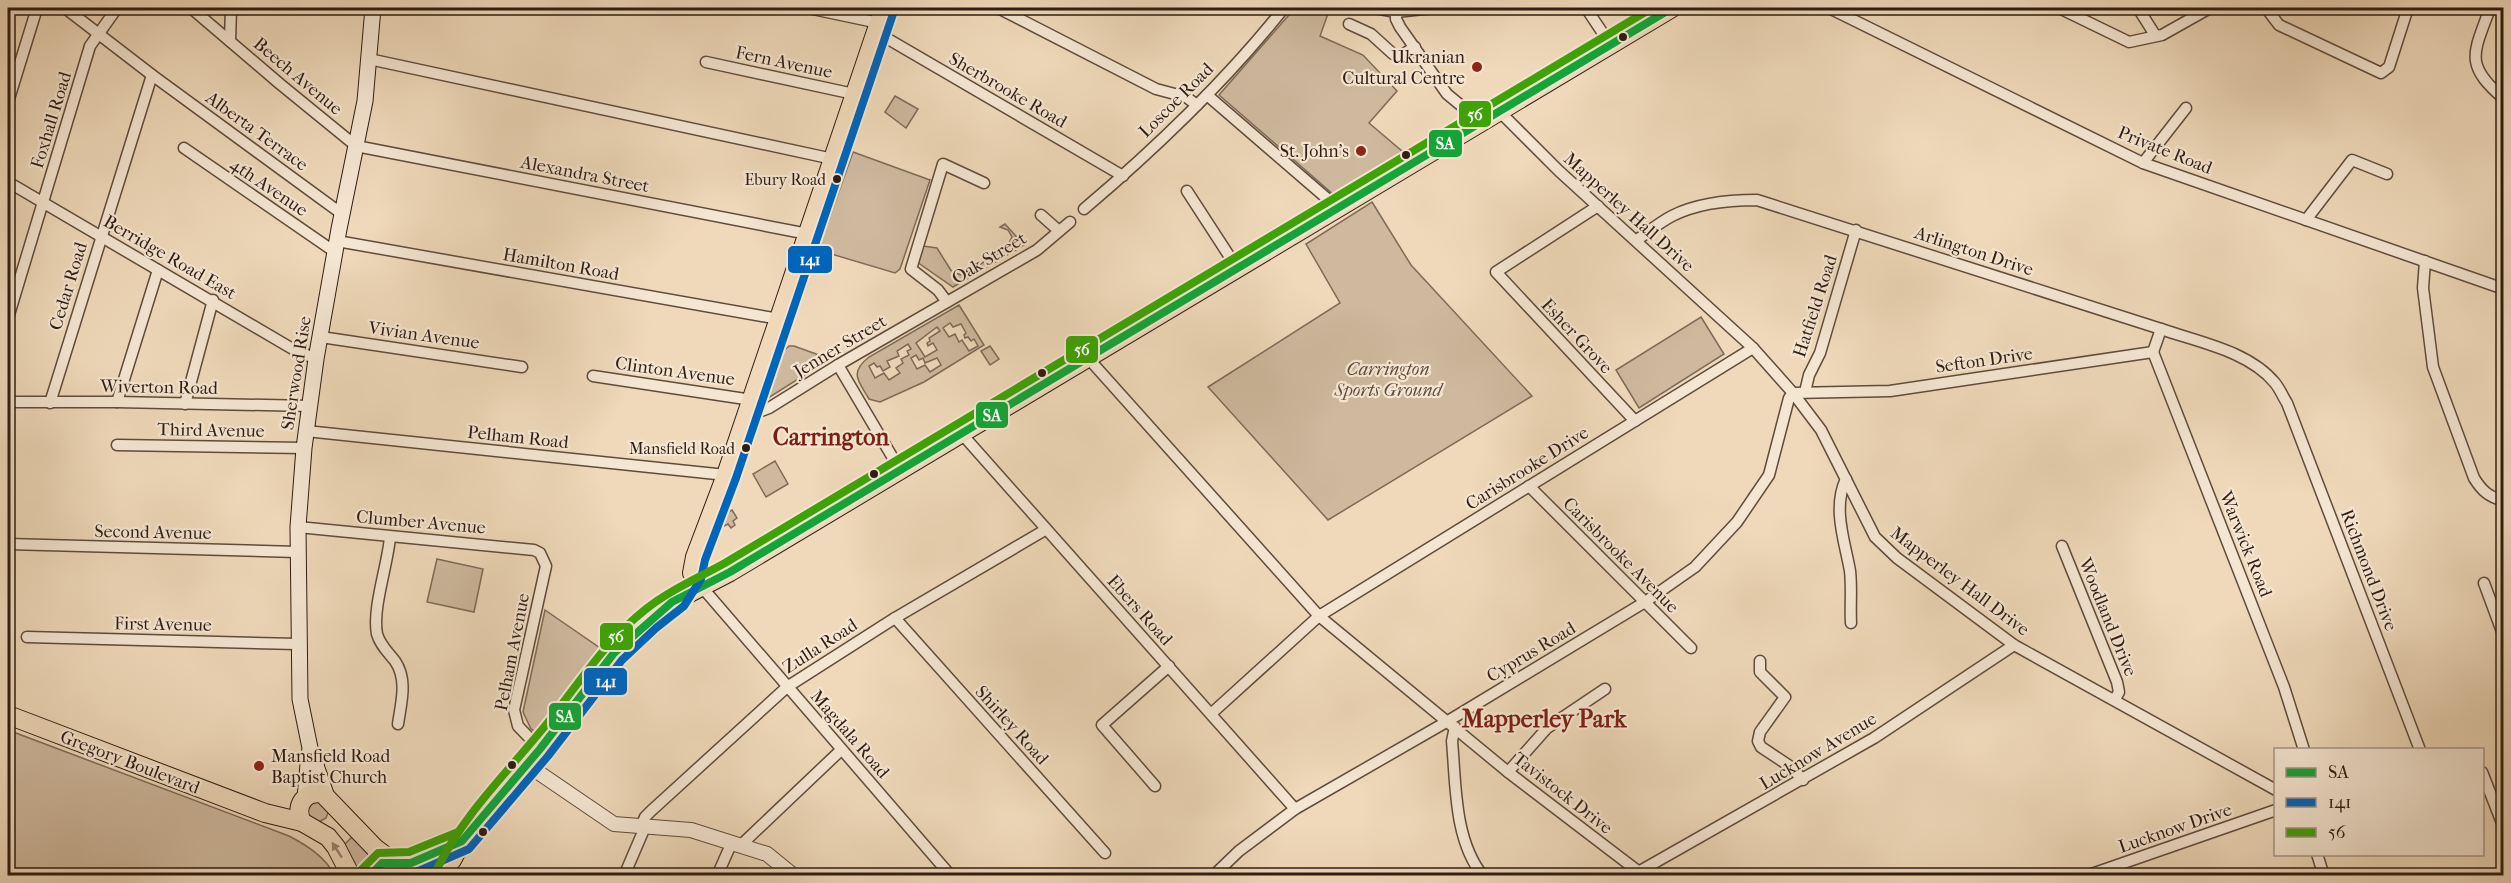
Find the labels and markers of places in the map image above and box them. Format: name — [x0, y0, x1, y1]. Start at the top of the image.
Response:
unlabelled marker — [1617, 31, 1629, 43]
place label: Ukranian Cultural Centre — [1342, 47, 1466, 89]
marker: Ukranian Cultural Centre — [1470, 60, 1484, 74]
place label: St. John's — [1280, 141, 1349, 162]
marker: St. John's — [1354, 144, 1368, 158]
unlabelled marker — [1400, 149, 1412, 161]
place label: Ebury Road — [745, 170, 826, 189]
marker: Ebury Road — [831, 173, 843, 185]
unlabelled marker — [1036, 367, 1048, 379]
place label: Mansfield Road — [629, 439, 735, 458]
marker: Mansfield Road — [740, 442, 752, 454]
unlabelled marker — [868, 468, 880, 480]
place label: Mansfield Road Baptist Church — [271, 746, 391, 788]
marker: Mansfield Road Baptist Church — [252, 759, 266, 773]
unlabelled marker — [506, 759, 518, 771]
unlabelled marker — [477, 826, 489, 838]

